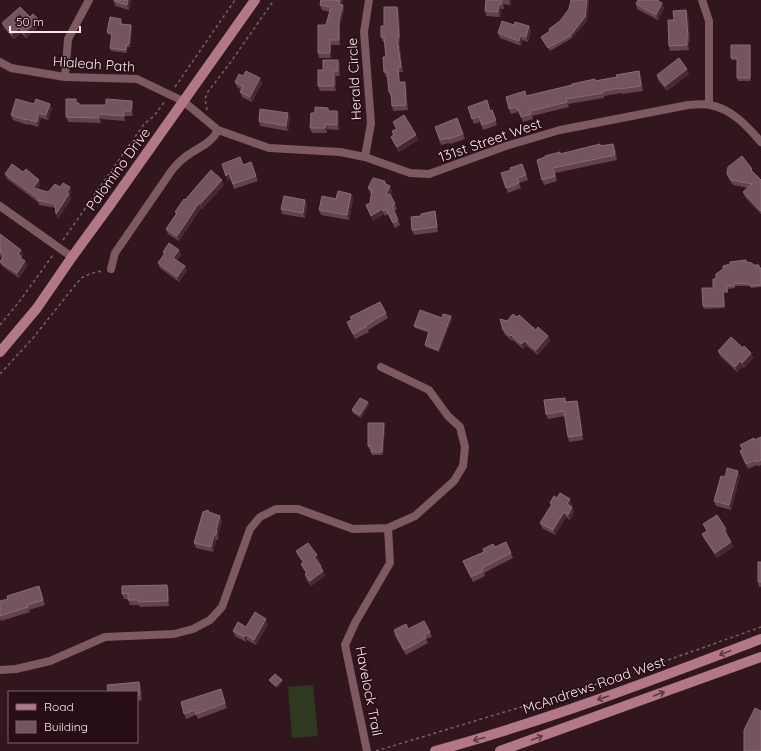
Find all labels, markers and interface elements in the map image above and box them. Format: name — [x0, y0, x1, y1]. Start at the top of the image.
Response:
scale bar — [10, 8, 80, 34]
text: 50 m — [16, 14, 44, 29]
street label: Herald Circle — [343, 37, 365, 121]
street label: Hialeah Path — [52, 52, 136, 76]
street label: 131st Street West — [436, 114, 544, 166]
street label: Palomino Drive — [82, 124, 154, 214]
street label: Havelock Trail — [351, 644, 387, 738]
one-way arrow — [719, 649, 731, 657]
street label: McAndrews Road West — [520, 652, 668, 718]
one-way arrow — [653, 689, 665, 697]
legend — [8, 691, 138, 743]
one-way arrow — [597, 694, 609, 702]
text: Road — [44, 699, 74, 714]
text: Building — [44, 719, 88, 734]
one-way arrow — [530, 734, 543, 741]
one-way arrow — [473, 736, 486, 743]

